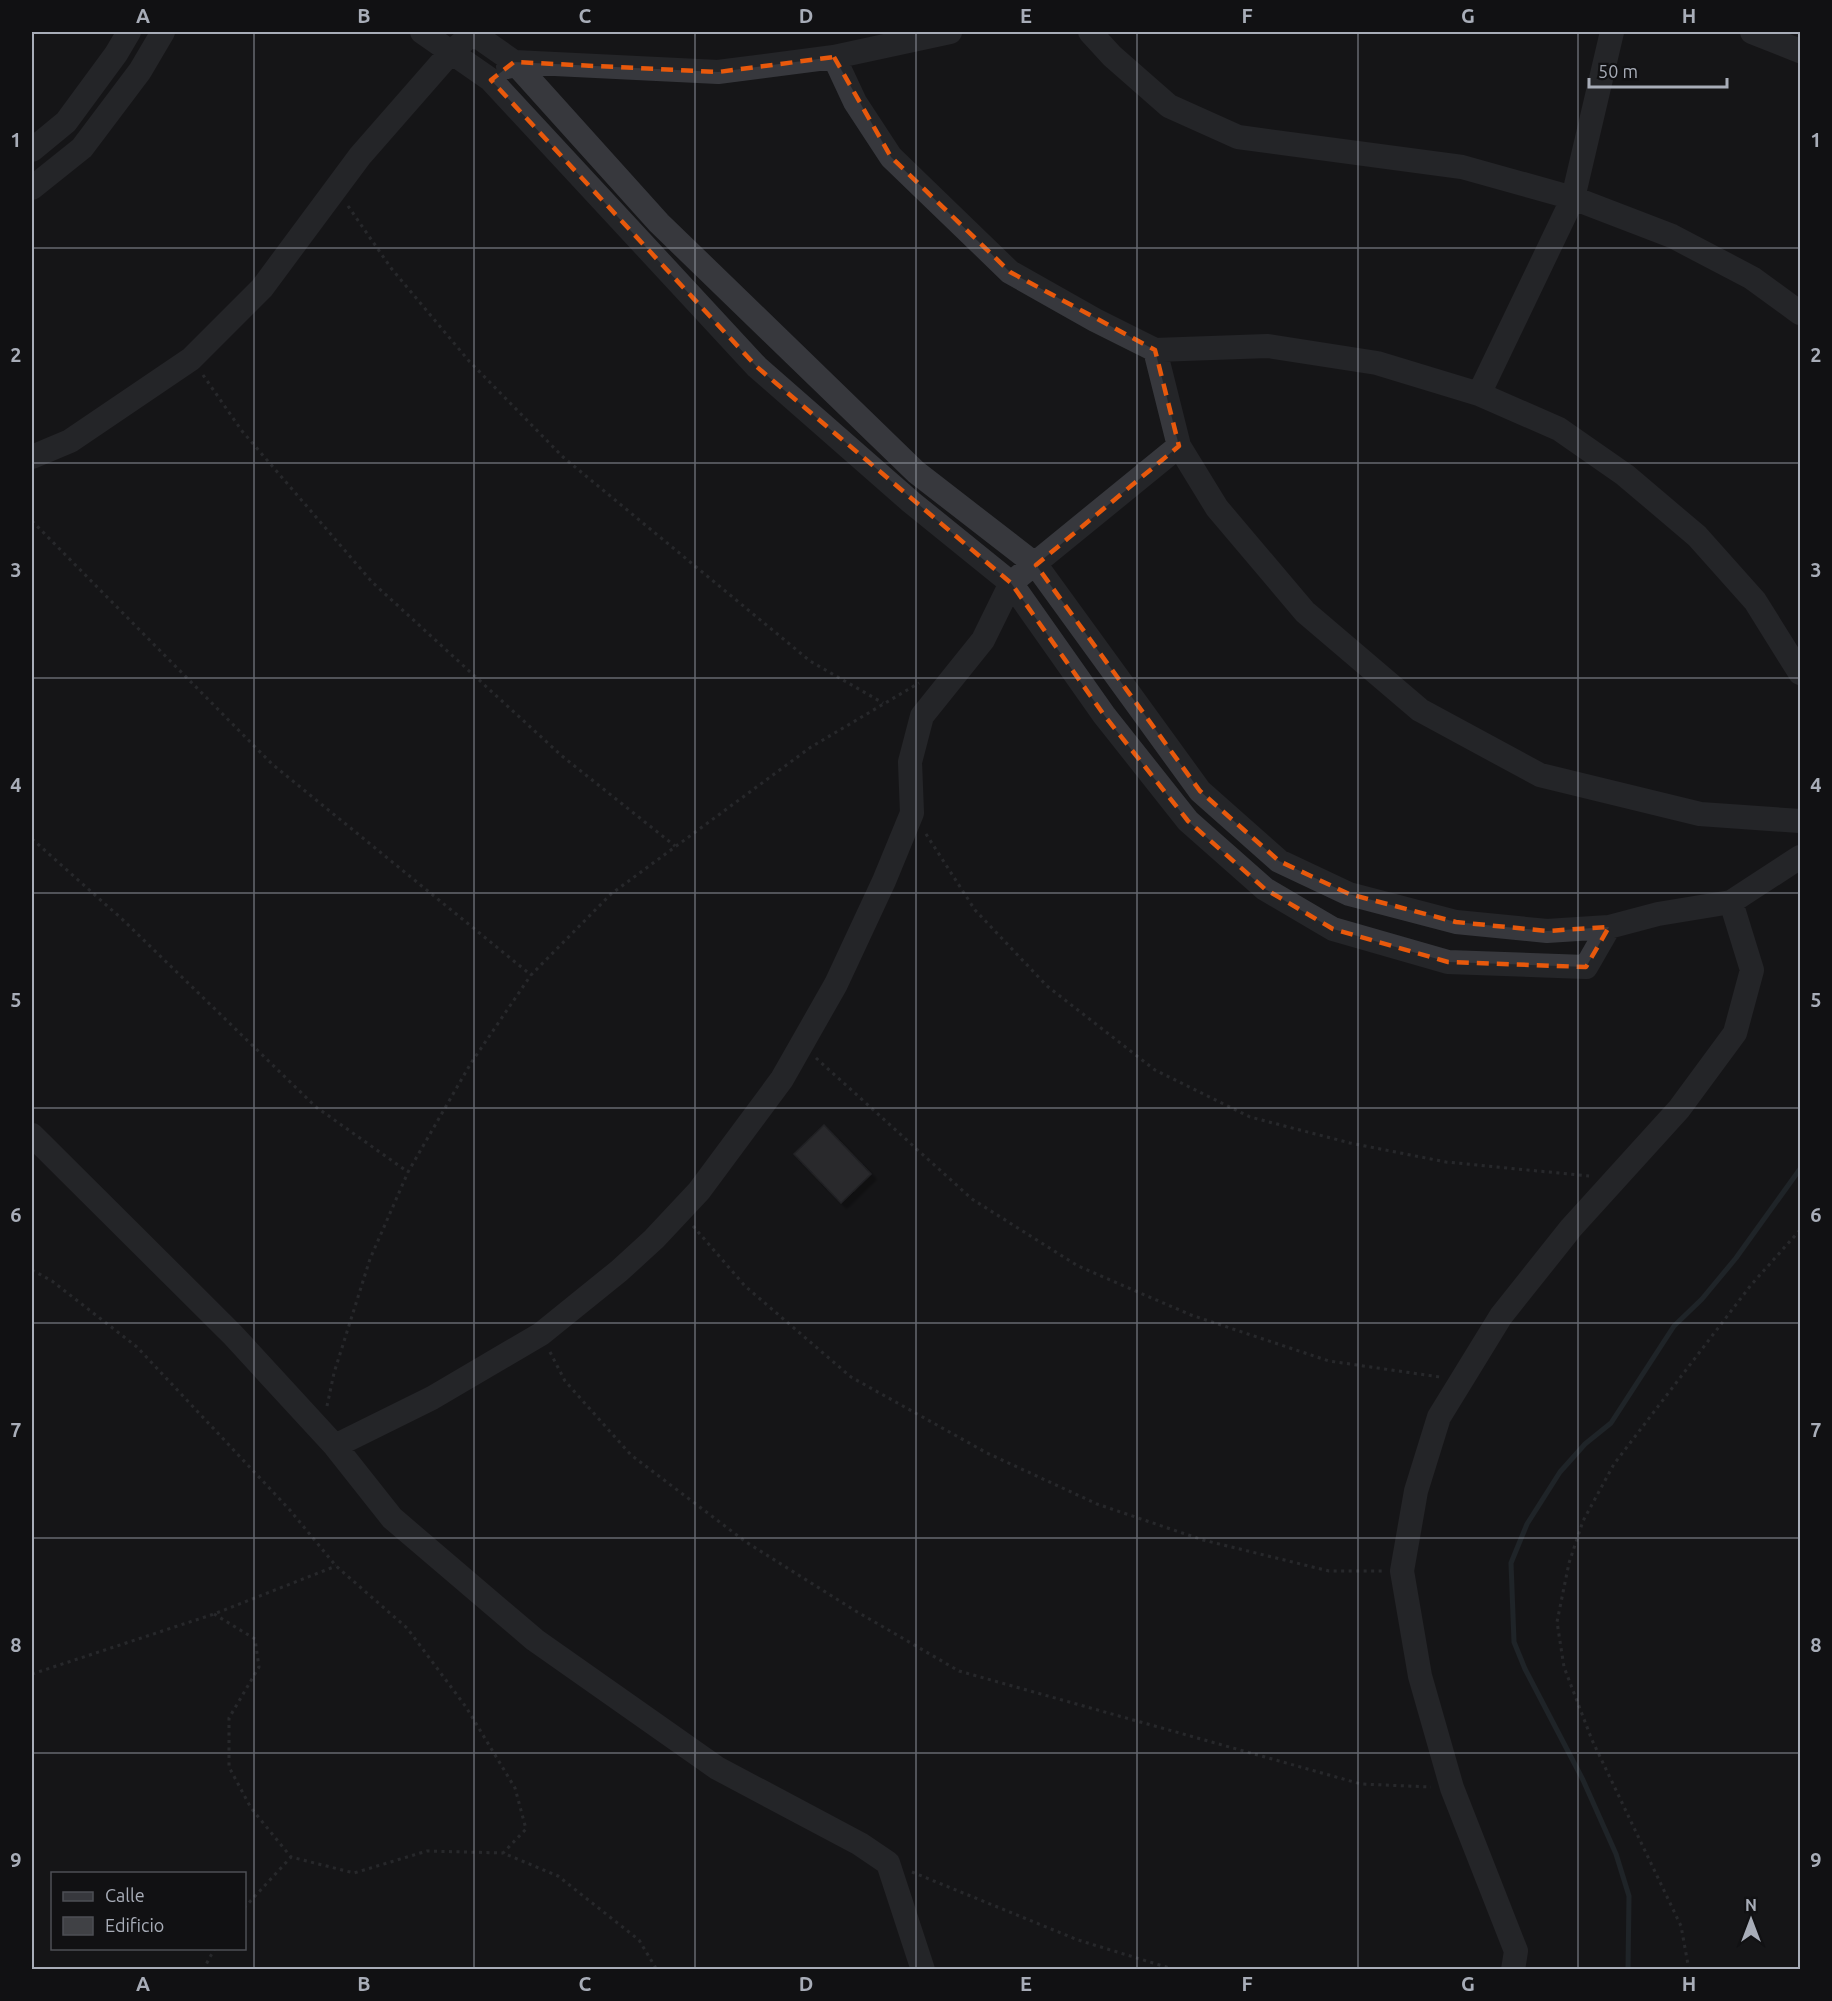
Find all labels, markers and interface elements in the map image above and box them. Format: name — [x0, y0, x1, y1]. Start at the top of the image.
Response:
text: A — [136, 4, 150, 27]
text: B — [357, 4, 371, 27]
text: C — [579, 4, 592, 27]
text: D — [799, 4, 813, 27]
text: E — [1020, 4, 1032, 27]
text: F — [1241, 4, 1253, 27]
text: G — [1461, 4, 1475, 27]
text: H — [1682, 4, 1696, 27]
scale bar — [1589, 51, 1727, 89]
text: 50 m — [1598, 61, 1638, 81]
text: 1 — [10, 128, 22, 151]
text: 1 — [1810, 128, 1822, 151]
text: 2 — [10, 343, 22, 366]
text: 2 — [1810, 343, 1822, 366]
text: 3 — [10, 558, 22, 581]
text: 3 — [1810, 558, 1822, 581]
text: 4 — [10, 773, 22, 796]
text: 4 — [1810, 773, 1822, 796]
text: 5 — [10, 988, 22, 1011]
text: 5 — [1810, 988, 1822, 1011]
text: 6 — [10, 1203, 22, 1226]
text: 6 — [1810, 1203, 1822, 1226]
text: 7 — [10, 1418, 22, 1441]
text: 7 — [1810, 1418, 1822, 1441]
text: 8 — [10, 1633, 22, 1656]
text: 8 — [1810, 1633, 1822, 1656]
text: 9 — [10, 1848, 22, 1871]
text: 9 — [1810, 1848, 1822, 1871]
legend — [51, 1872, 246, 1950]
text: Calle — [105, 1885, 145, 1905]
north arrow — [1721, 1890, 1781, 1950]
text: N — [1745, 1896, 1757, 1914]
text: Edificio — [105, 1915, 164, 1935]
text: A — [136, 1972, 150, 1995]
text: B — [357, 1972, 371, 1995]
text: C — [579, 1972, 592, 1995]
text: D — [799, 1972, 813, 1995]
text: E — [1020, 1972, 1032, 1995]
text: F — [1241, 1972, 1253, 1995]
text: G — [1461, 1972, 1475, 1995]
text: H — [1682, 1972, 1696, 1995]

